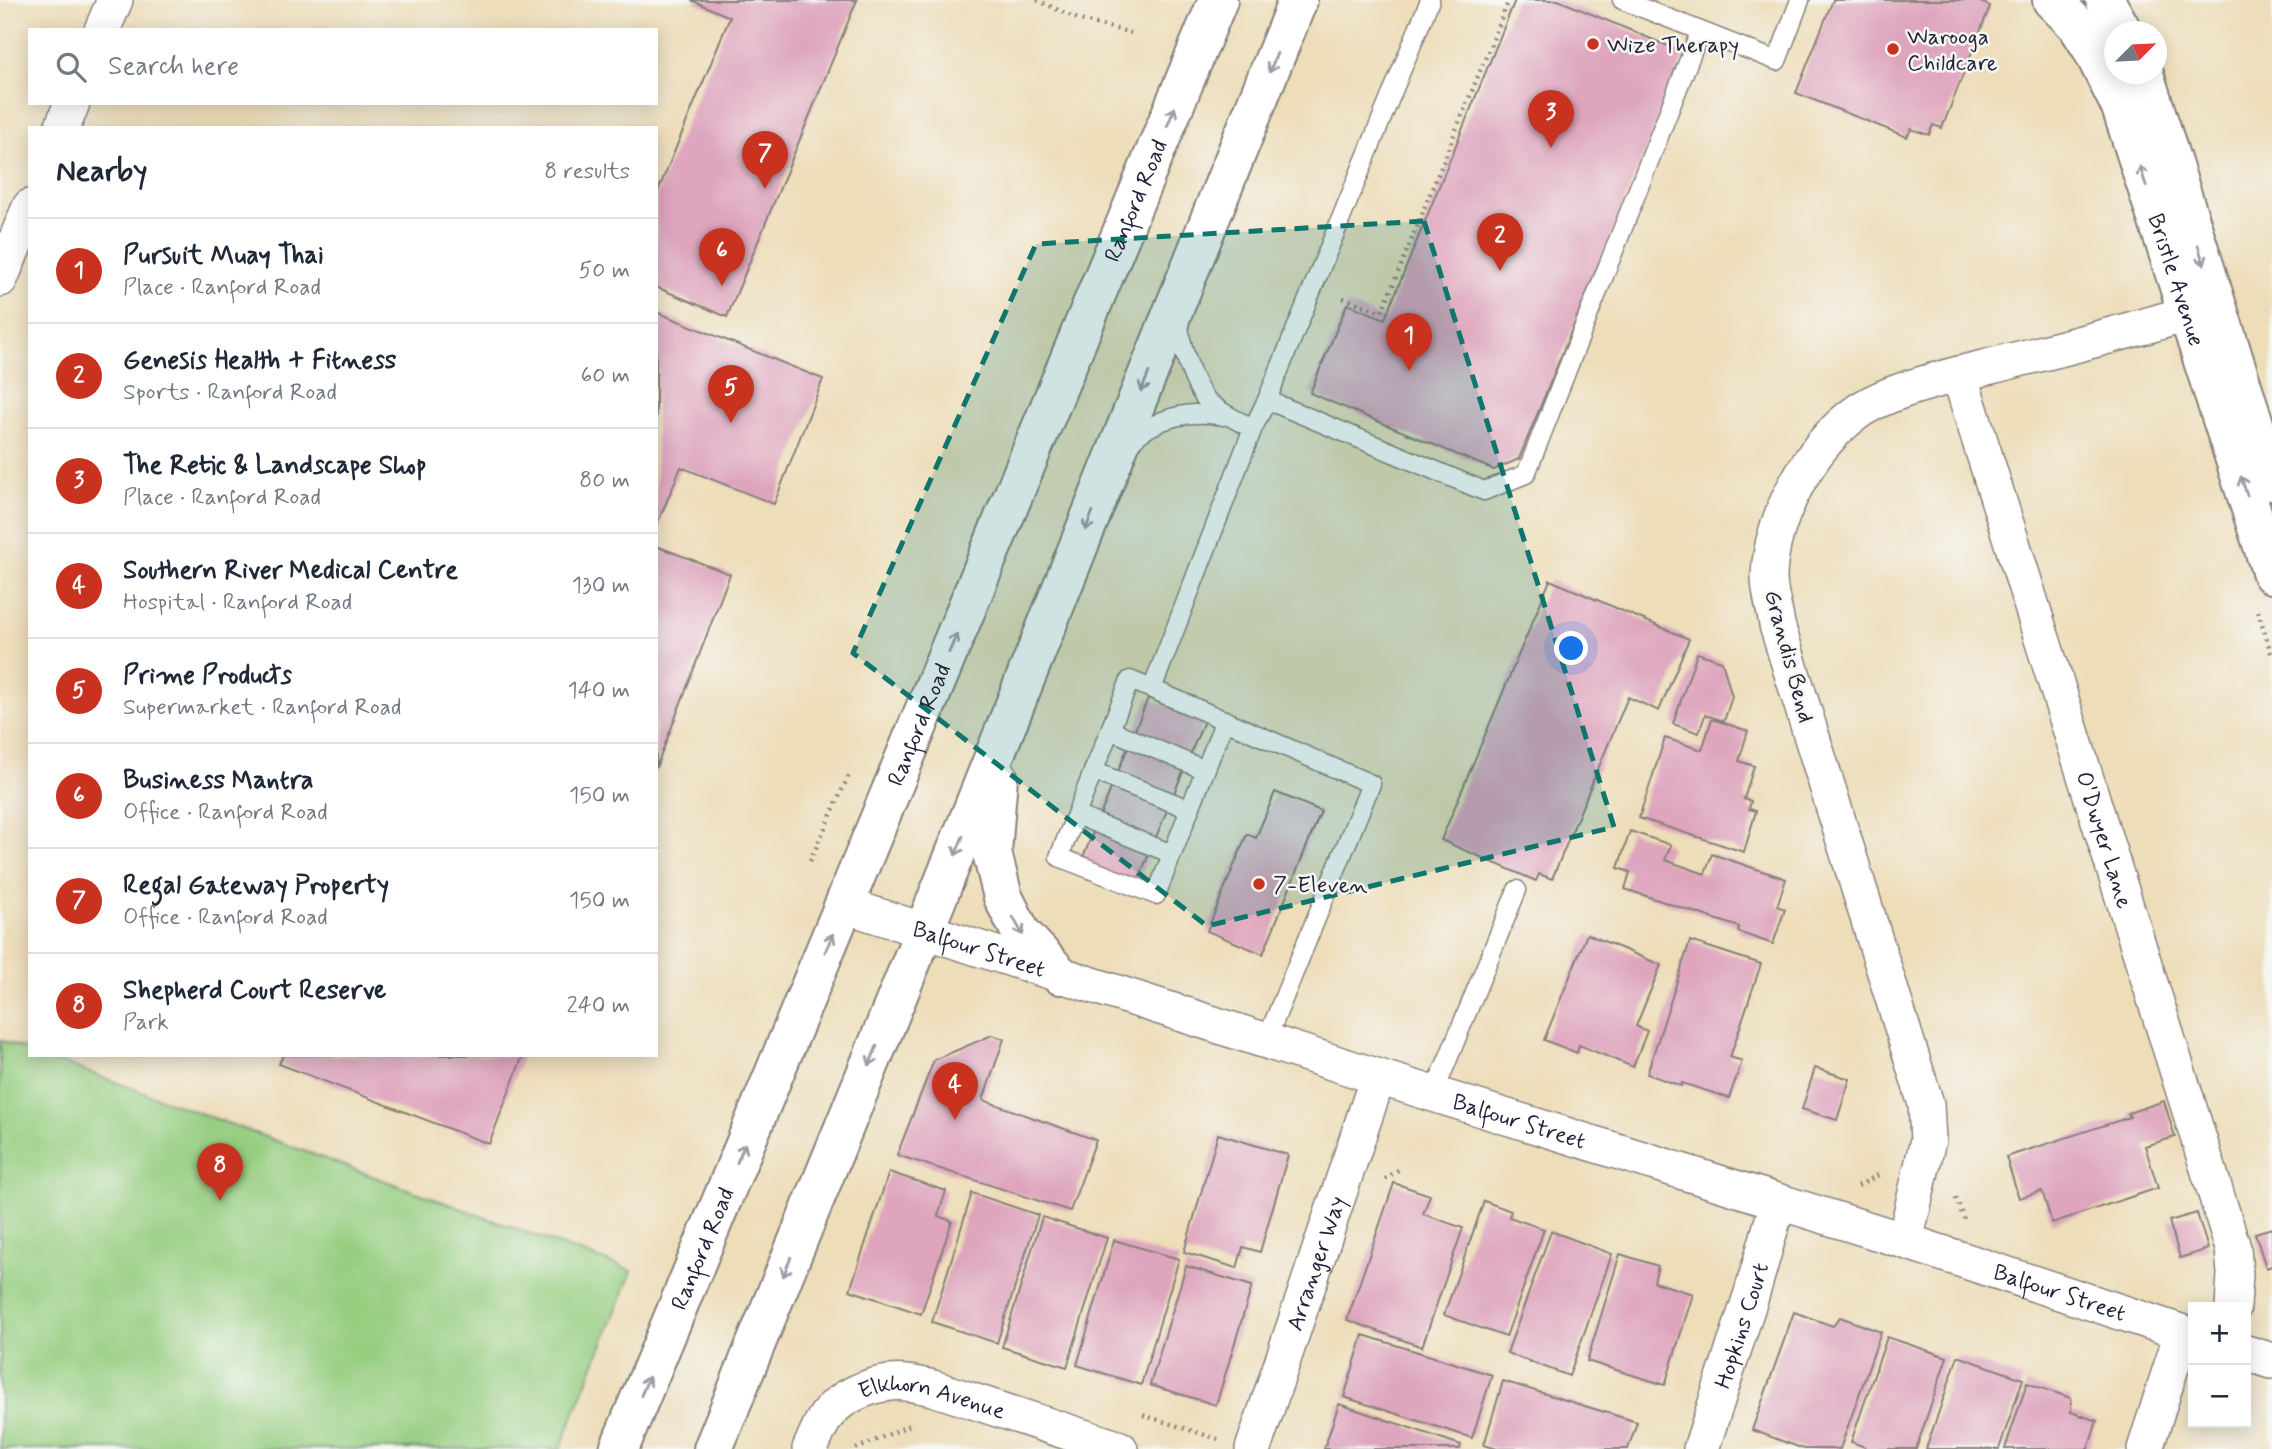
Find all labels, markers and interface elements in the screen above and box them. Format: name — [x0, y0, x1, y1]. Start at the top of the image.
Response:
north arrow — [2104, 21, 2167, 84]
place label: Warooga Childcare — [1907, 23, 1998, 79]
search box — [28, 28, 658, 105]
place label: Wize Therapy — [1607, 31, 1739, 61]
marker: Wize Therapy — [1585, 36, 1601, 52]
marker: Warooga Childcare — [1885, 41, 1901, 57]
icon: search — [52, 48, 90, 86]
text: Search here — [108, 50, 239, 84]
one-way arrow — [1265, 52, 1278, 74]
pin: 3 — [1528, 90, 1574, 148]
one-way arrow — [1165, 107, 1178, 128]
pin: 7 — [742, 131, 788, 189]
street label: Ranford Road — [1098, 136, 1176, 267]
text: Nearby — [56, 152, 147, 191]
text: 8 results — [544, 157, 630, 187]
one-way arrow — [2136, 166, 2149, 188]
street label: Bristle Avenue — [2139, 210, 2210, 350]
pin: 2 — [1477, 213, 1523, 271]
pin: 6 — [699, 228, 745, 286]
text: Pursuit Muay Thai — [123, 239, 324, 273]
one-way arrow — [2196, 244, 2208, 266]
text: 1 — [74, 256, 84, 286]
text: 50 m — [579, 256, 630, 286]
text: Place · Ranford Road — [123, 273, 321, 303]
pin: 1 — [1386, 313, 1432, 371]
text: Genesis Health + Fitness — [123, 344, 396, 378]
text: 2 — [73, 361, 85, 391]
text: 60 m — [581, 361, 630, 391]
pin: 5 — [708, 365, 754, 423]
one-way arrow — [1137, 371, 1150, 393]
text: Sports · Ranford Road — [123, 378, 337, 408]
text: The Retic & Landscape Shop — [123, 449, 426, 483]
text: 3 — [74, 466, 84, 496]
text: 80 m — [579, 466, 630, 496]
one-way arrow — [2237, 475, 2249, 497]
text: Place · Ranford Road — [123, 483, 321, 513]
one-way arrow — [1082, 509, 1095, 531]
text: Southern River Medical Centre — [123, 554, 458, 588]
text: 4 — [72, 571, 86, 601]
text: 130 m — [572, 571, 630, 601]
street label: Grandis Bend — [1756, 587, 1820, 726]
text: Hospital · Ranford Road — [123, 588, 352, 618]
your location — [1554, 631, 1588, 665]
one-way arrow — [948, 632, 961, 654]
text: Prime Products — [123, 659, 292, 693]
street label: Ranford Road — [882, 660, 959, 791]
text: 5 — [72, 676, 86, 706]
text: 140 m — [567, 676, 630, 706]
text: Supermarket · Ranford Road — [123, 693, 402, 723]
text: Business Mantra — [123, 764, 314, 798]
street label: O'Dwyer Lane — [2068, 768, 2139, 913]
text: 6 — [73, 781, 85, 811]
text: 150 m — [569, 781, 630, 811]
text: Office · Ranford Road — [123, 798, 328, 828]
one-way arrow — [951, 834, 964, 856]
text: Regal Gateway Property — [123, 869, 389, 903]
place label: 7-Eleven — [1273, 871, 1368, 901]
marker: 7-Eleven — [1251, 876, 1267, 892]
text: 7 — [72, 886, 86, 916]
text: 150 m — [569, 886, 630, 916]
text: Office · Ranford Road — [123, 903, 328, 933]
street label: Balfour Street — [908, 915, 1049, 986]
one-way arrow — [1011, 915, 1025, 935]
one-way arrow — [823, 933, 836, 954]
text: Shepherd Court Reserve — [123, 974, 386, 1008]
text: 8 — [73, 991, 85, 1021]
text: 240 m — [566, 991, 630, 1021]
text: Park — [123, 1008, 169, 1038]
one-way arrow — [866, 1045, 879, 1067]
pin: 4 — [932, 1062, 978, 1120]
street label: Balfour Street — [1449, 1088, 1589, 1157]
pin: 8 — [197, 1143, 243, 1201]
one-way arrow — [736, 1143, 749, 1165]
street label: Ranford Road — [665, 1184, 742, 1315]
street label: Arranger Way — [1281, 1193, 1354, 1335]
one-way arrow — [780, 1256, 793, 1277]
street label: Balfour Street — [1989, 1258, 2129, 1330]
street label: Hopkins Court — [1709, 1259, 1777, 1393]
map controls — [2188, 1302, 2251, 1428]
button: + — [2188, 1302, 2251, 1365]
button: − — [2188, 1365, 2251, 1428]
street label: Elkhorn Avenue — [855, 1369, 1009, 1428]
one-way arrow — [639, 1376, 652, 1397]

